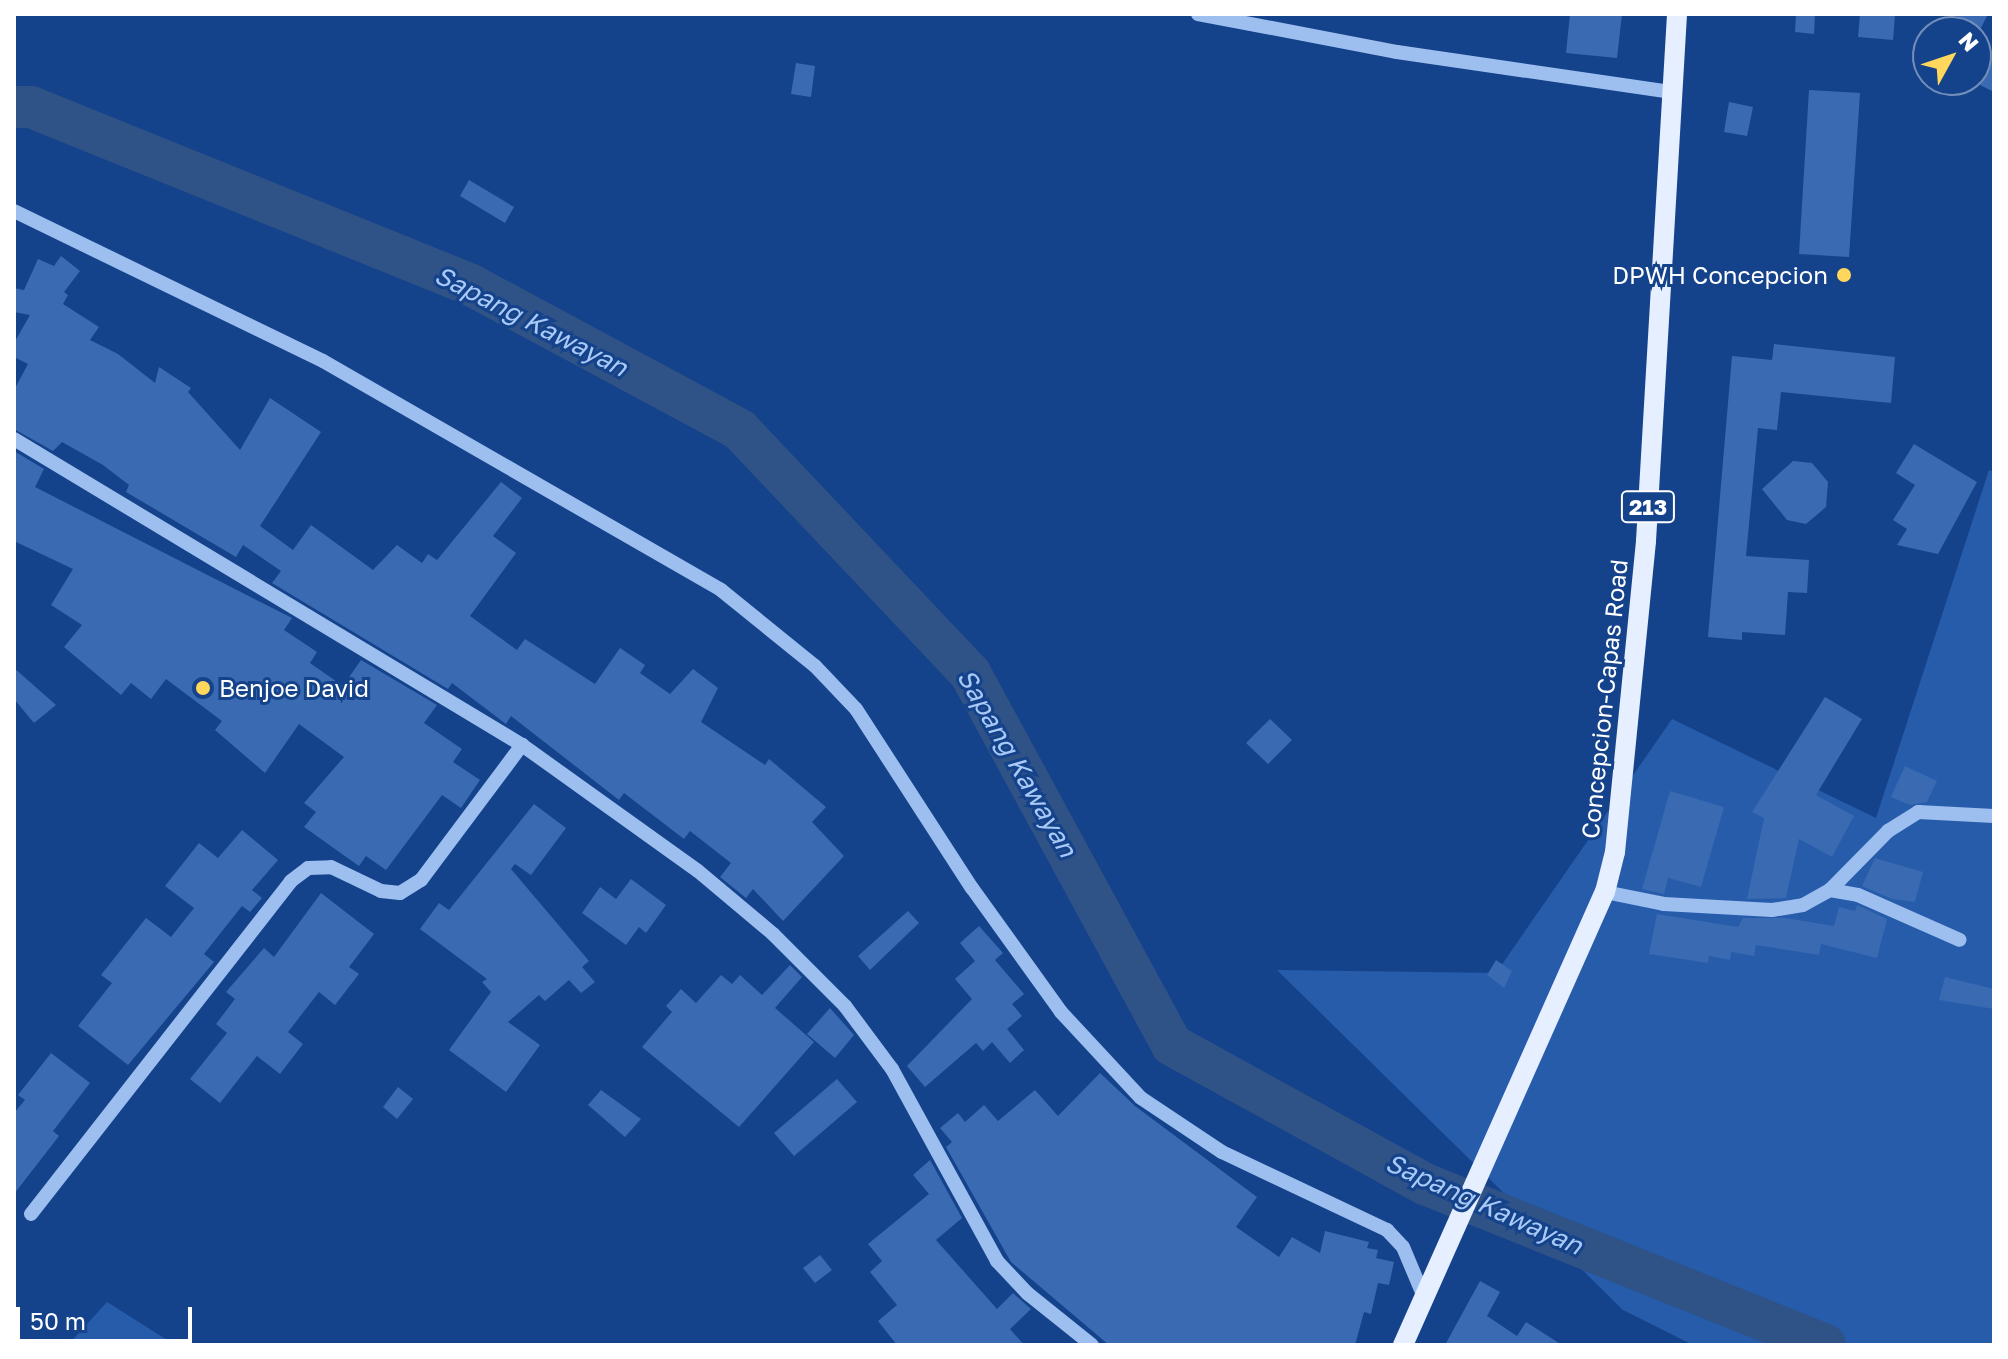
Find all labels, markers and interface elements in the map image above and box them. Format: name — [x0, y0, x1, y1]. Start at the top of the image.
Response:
north arrow — [1912, 16, 1992, 96]
text: N — [1954, 26, 1985, 57]
water label: Sapang Kawayan — [430, 259, 632, 383]
place label: DPWH Concepcion — [1612, 261, 1828, 289]
marker: DPWH Concepcion — [1835, 266, 1853, 284]
road number: 213 — [1620, 489, 1676, 525]
street label: Concepcion-Capas Road — [1575, 558, 1633, 840]
water label: Sapang Kawayan — [951, 664, 1083, 862]
place label: Benjoe David — [219, 674, 369, 702]
marker: Benjoe David — [194, 679, 212, 697]
water label: Sapang Kawayan — [1381, 1147, 1587, 1261]
scale bar — [20, 1291, 196, 1341]
text: 50 m — [30, 1306, 86, 1335]

